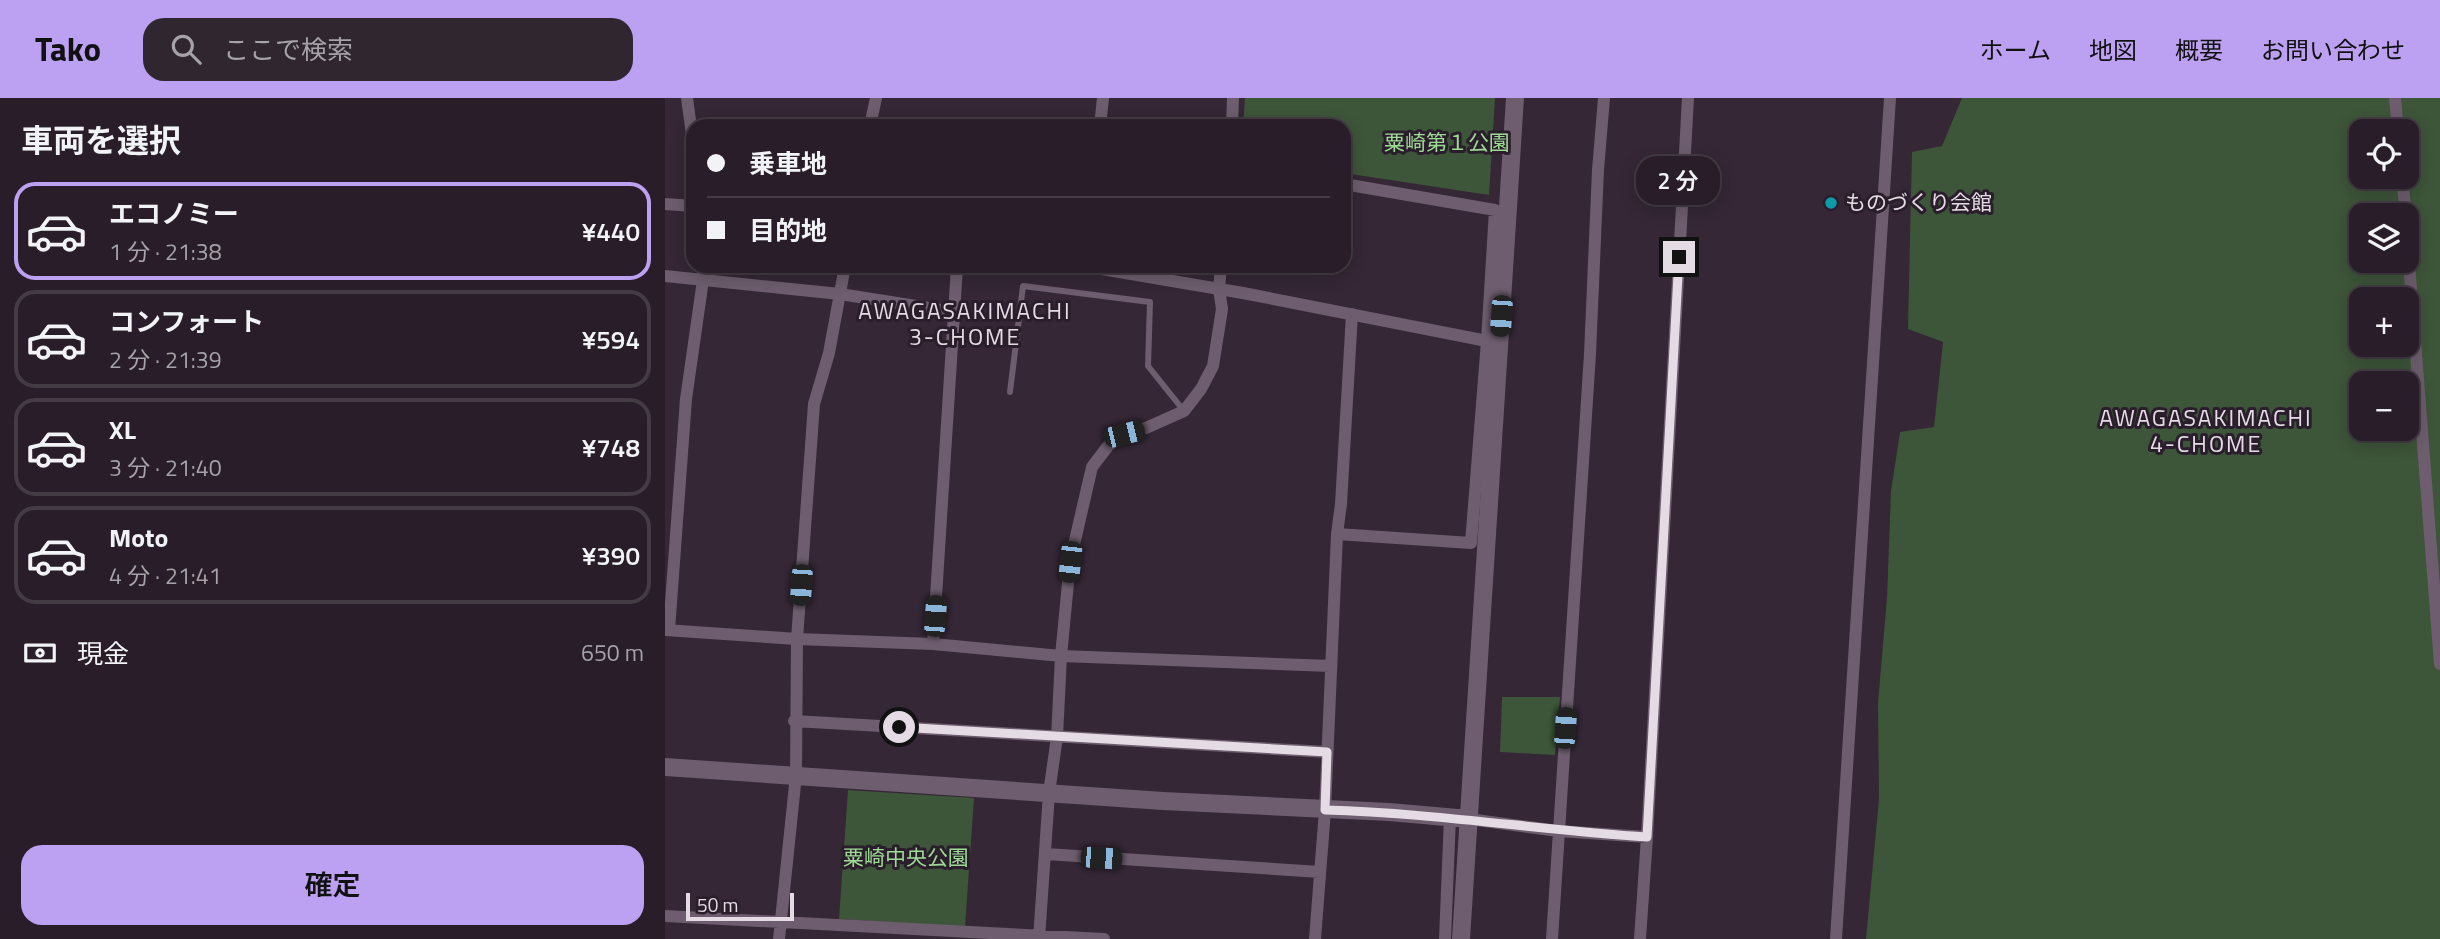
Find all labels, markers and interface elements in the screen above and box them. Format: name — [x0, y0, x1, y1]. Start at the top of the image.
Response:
search box — [143, 18, 633, 81]
text: Tako — [35, 24, 101, 74]
icon: search — [167, 30, 205, 68]
text: ここで検索 — [223, 30, 353, 69]
text: ホーム — [1980, 32, 2051, 68]
text: 地図 — [2089, 32, 2137, 68]
text: 概要 — [2175, 32, 2223, 68]
text: お問い合わせ — [2261, 32, 2405, 68]
text: 車両を選択 — [21, 116, 181, 164]
map controls — [2349, 119, 2419, 441]
button: locate — [2349, 119, 2419, 189]
park label: 粟崎第１公園 — [1384, 126, 1510, 158]
text: 乗車地 — [749, 144, 827, 183]
callout: 2 分 — [1637, 156, 1721, 204]
text: 2 分 — [1658, 163, 1698, 198]
place label: ものづくり会館 — [1845, 186, 1992, 218]
text: エコノミー — [109, 194, 239, 233]
marker: ものづくり会館 — [1823, 195, 1839, 211]
icon: car — [25, 200, 88, 263]
button: layers — [2349, 203, 2419, 273]
text: 目的地 — [749, 211, 827, 250]
text: ¥440 — [582, 212, 640, 251]
text: 1 分 · 21:38 — [109, 234, 222, 269]
route end — [1663, 241, 1695, 273]
button: + — [2349, 287, 2419, 357]
district label: AWAGASAKIMACHI 3-CHOME — [858, 293, 1072, 354]
car — [1490, 294, 1513, 338]
text: コンフォート — [109, 302, 264, 341]
icon: car — [25, 308, 88, 371]
text: ¥594 — [582, 320, 640, 359]
text: 2 分 · 21:39 — [109, 342, 222, 377]
button: − — [2349, 371, 2419, 441]
district label: AWAGASAKIMACHI 4-CHOME — [2099, 400, 2313, 461]
text: XL — [109, 410, 136, 449]
icon: car — [25, 416, 88, 479]
car — [1102, 419, 1147, 449]
text: ¥748 — [582, 428, 640, 467]
text: 3 分 · 21:40 — [109, 450, 222, 485]
text: Moto — [109, 518, 168, 557]
icon: car — [25, 524, 88, 587]
text: ¥390 — [582, 536, 640, 575]
car — [1058, 540, 1083, 584]
text: 4 分 · 21:41 — [109, 558, 222, 593]
car — [790, 563, 813, 607]
car — [924, 594, 947, 638]
icon: cash — [21, 634, 59, 672]
text: 現金 — [77, 634, 129, 673]
text: 650 m — [581, 635, 644, 670]
car — [1554, 706, 1577, 750]
route start — [883, 711, 915, 743]
park label: 粟崎中央公園 — [843, 841, 969, 873]
button: 確定 — [21, 845, 644, 925]
car — [1080, 846, 1123, 870]
scale bar — [686, 890, 795, 922]
text: 50 m — [697, 890, 738, 919]

